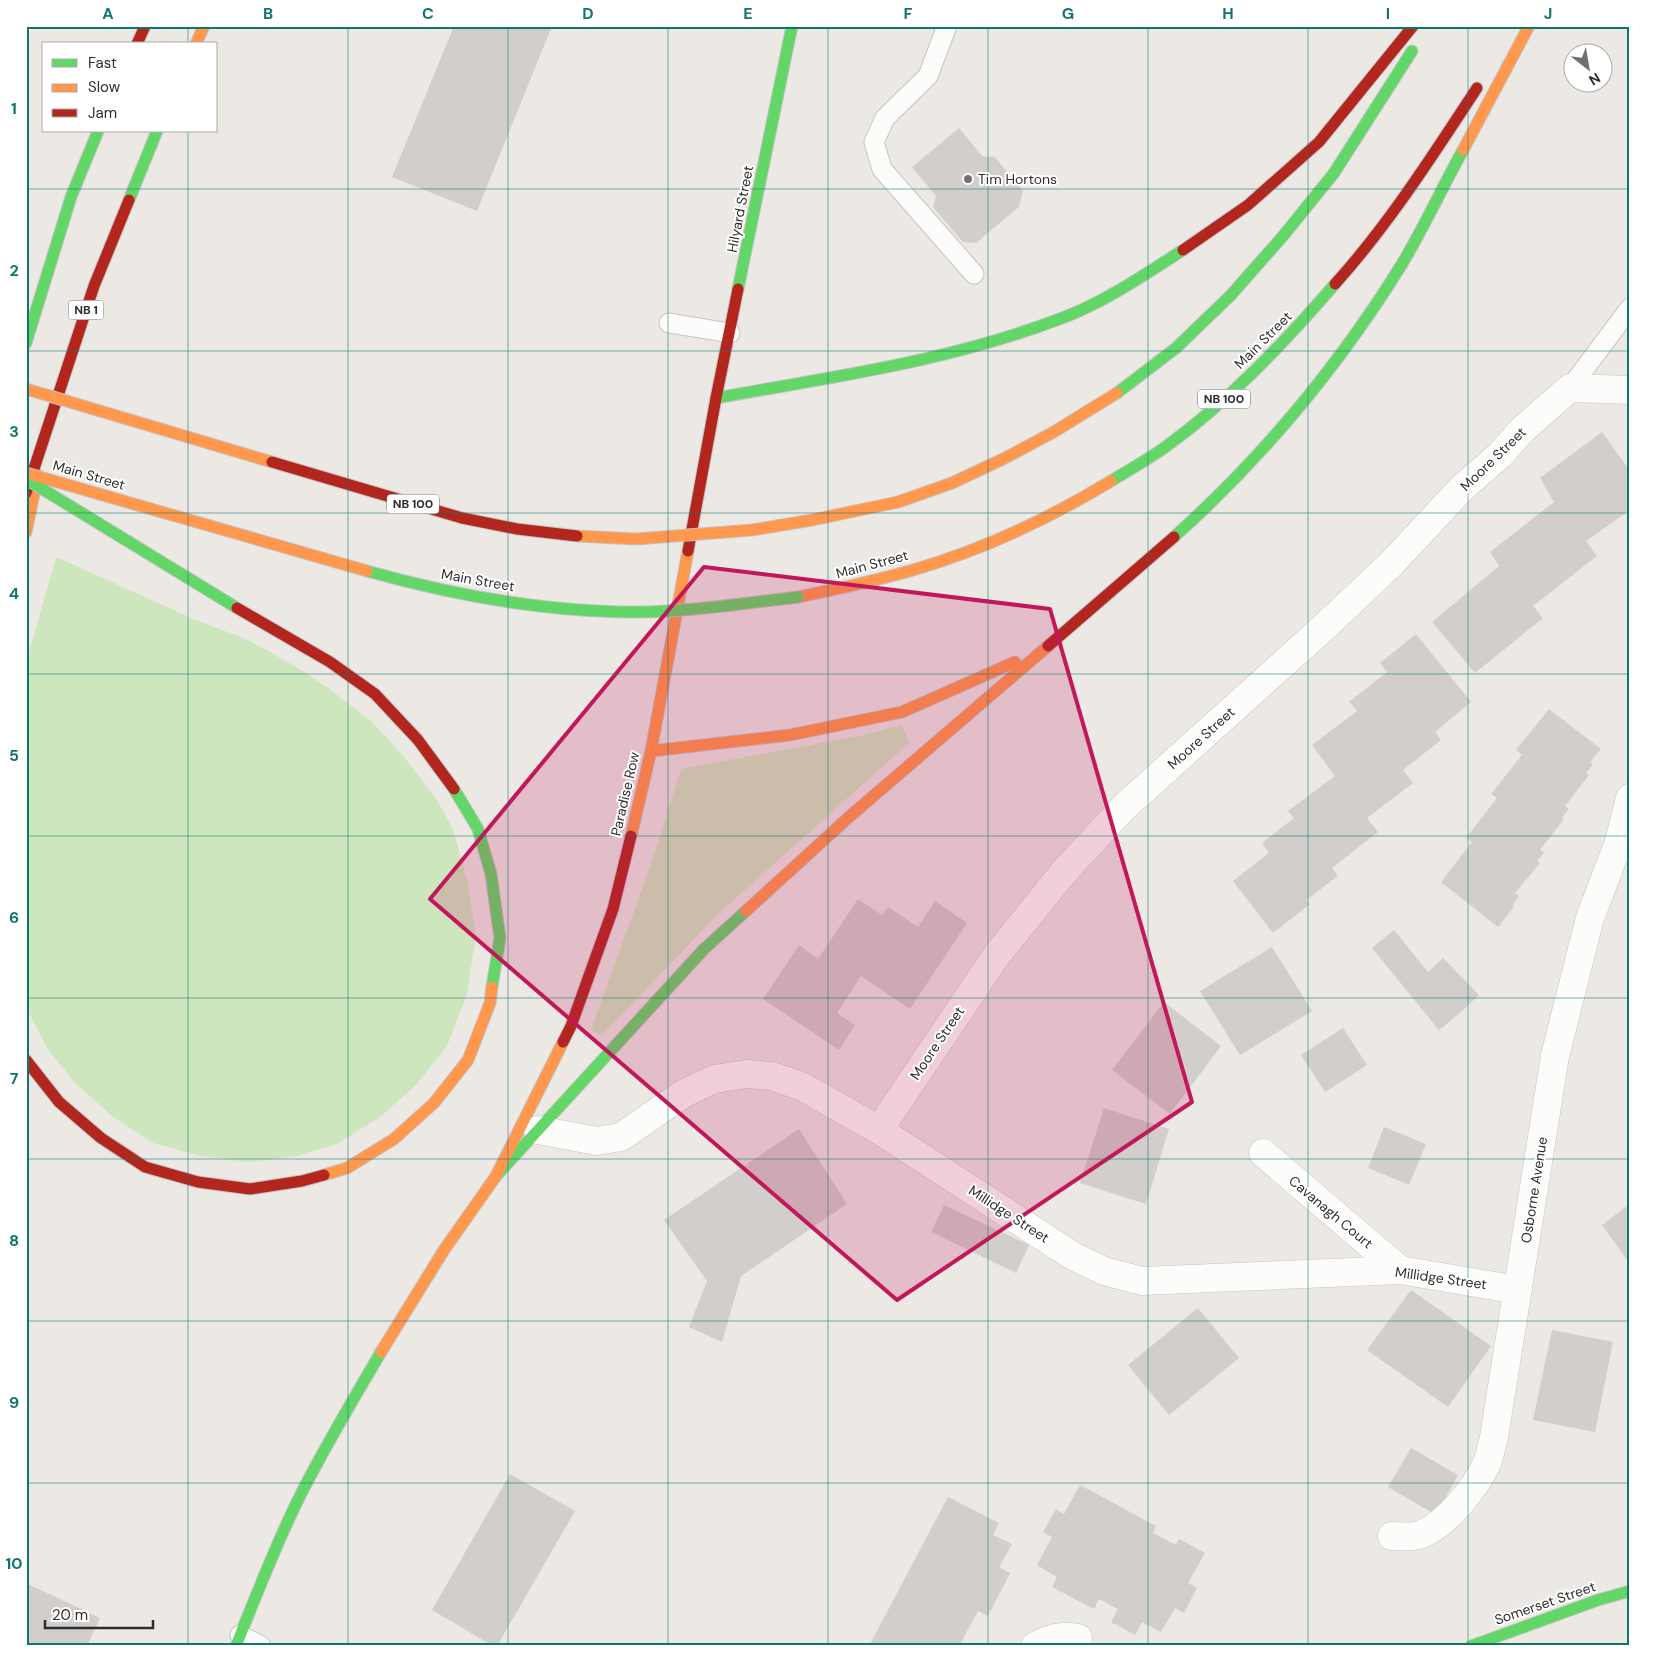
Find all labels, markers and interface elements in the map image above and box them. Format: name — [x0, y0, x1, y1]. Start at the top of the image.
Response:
text: A — [102, 3, 114, 24]
text: B — [263, 3, 273, 24]
text: C — [422, 3, 434, 24]
text: D — [582, 3, 594, 24]
text: E — [743, 3, 753, 24]
text: F — [904, 3, 913, 24]
text: G — [1062, 3, 1074, 24]
text: H — [1222, 3, 1234, 24]
text: I — [1386, 3, 1390, 24]
text: J — [1544, 3, 1552, 24]
legend — [42, 42, 218, 132]
north arrow — [1564, 42, 1614, 92]
text: Fast — [88, 53, 117, 73]
text: N — [1586, 69, 1604, 89]
text: Slow — [88, 77, 121, 97]
text: 1 — [11, 98, 17, 119]
text: Jam — [88, 103, 117, 123]
street label: Hilyard Street — [723, 164, 757, 254]
place label: Tim Hortons — [978, 170, 1057, 188]
marker: Tim Hortons — [962, 173, 974, 185]
text: 2 — [9, 260, 19, 281]
road number: NB 1 — [68, 300, 104, 320]
street label: Main Street — [1230, 307, 1296, 373]
road number: NB 100 — [1198, 389, 1250, 408]
text: 3 — [9, 421, 19, 442]
street label: Moore Street — [1456, 423, 1530, 495]
street label: Main Street — [51, 456, 127, 494]
road number: NB 100 — [387, 494, 439, 514]
street label: Main Street — [834, 546, 910, 582]
street label: Main Street — [440, 565, 516, 595]
text: 4 — [9, 583, 19, 604]
street label: Moore Street — [1164, 703, 1238, 773]
text: 5 — [9, 745, 19, 766]
street label: Paradise Row — [607, 750, 643, 838]
text: 6 — [9, 907, 19, 928]
street label: Moore Street — [906, 1003, 968, 1083]
text: 7 — [10, 1068, 19, 1089]
street label: Osborne Avenue — [1517, 1136, 1551, 1244]
street label: Cavanagh Court — [1285, 1172, 1377, 1252]
street label: Millidge Street — [965, 1181, 1053, 1247]
text: 8 — [9, 1230, 19, 1251]
street label: Millidge Street — [1394, 1263, 1488, 1293]
text: 9 — [9, 1392, 19, 1413]
text: 10 — [5, 1553, 23, 1574]
street label: Somerset Street — [1492, 1577, 1598, 1629]
scale bar — [45, 1597, 152, 1629]
text: 20 m — [52, 1605, 88, 1625]

